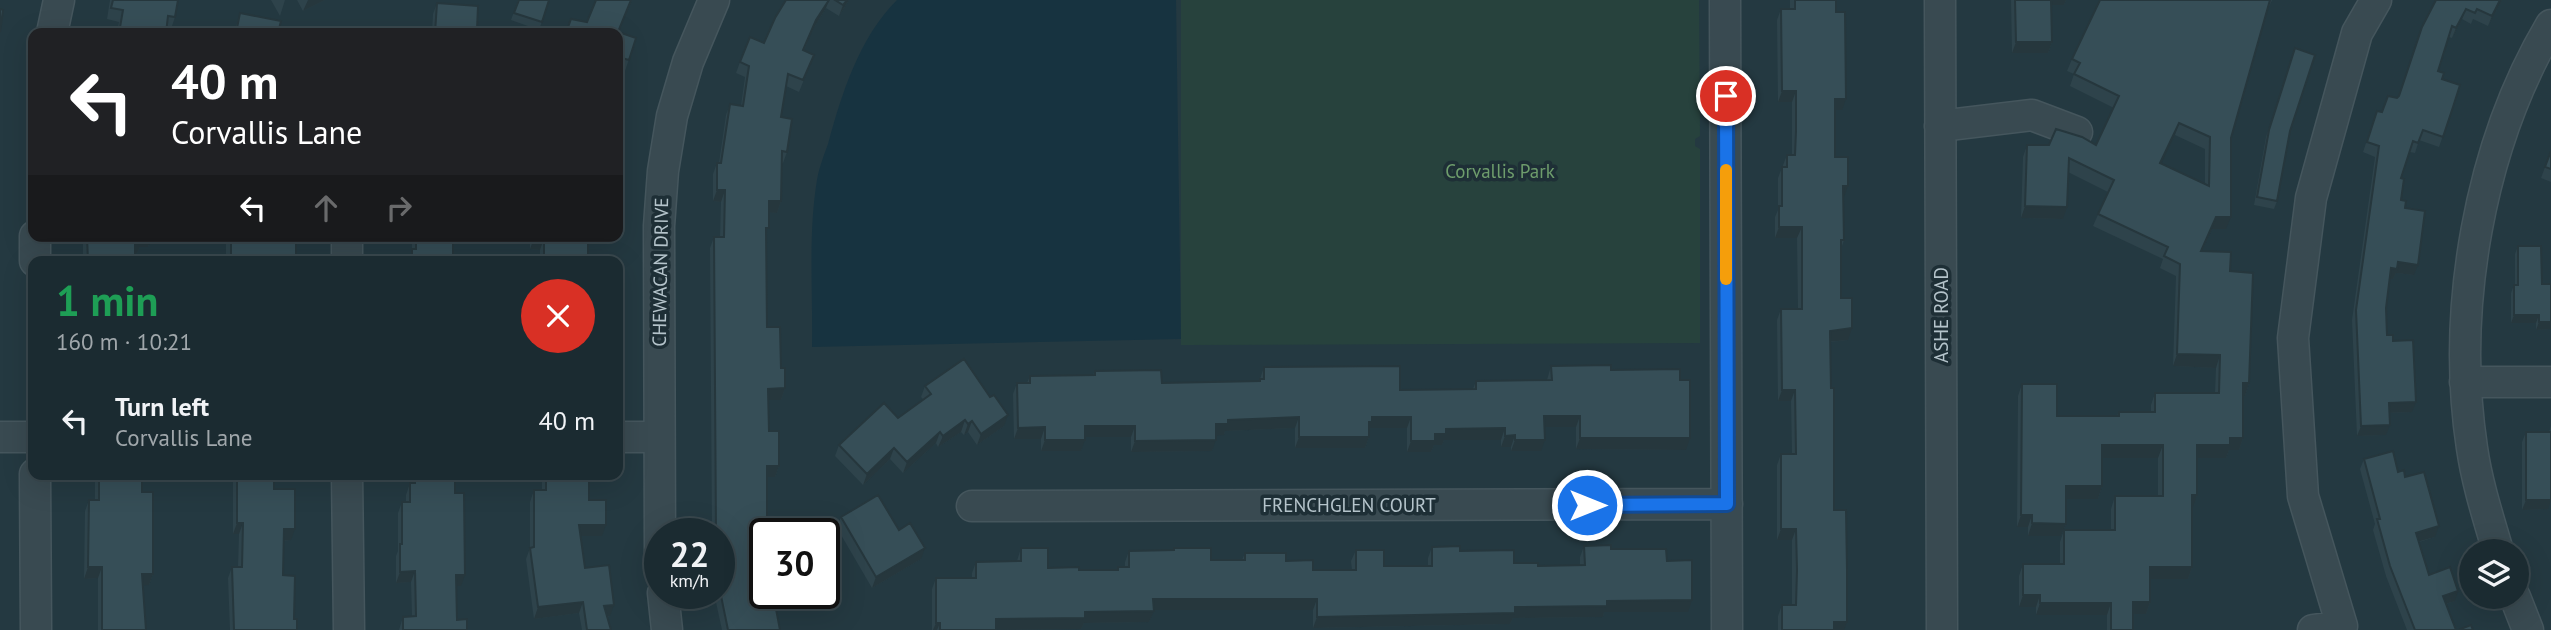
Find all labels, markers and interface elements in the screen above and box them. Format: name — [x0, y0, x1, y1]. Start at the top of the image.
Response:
text: 40 m — [171, 49, 278, 113]
icon: left — [56, 56, 147, 147]
pin — [1696, 66, 1756, 126]
icon: arrive — [1707, 77, 1745, 115]
text: Corvallis Lane — [171, 111, 362, 153]
park label: Corvallis Park — [1445, 159, 1555, 183]
icon: left — [234, 189, 272, 227]
icon: ahead — [307, 189, 345, 227]
icon: right — [380, 189, 418, 227]
street label: CHEWACAN DRIVE — [647, 197, 673, 347]
street label: ASHE ROAD — [1929, 267, 1953, 363]
text: 1 min — [56, 273, 158, 328]
button: close — [521, 279, 595, 353]
text: 160 m · 10:21 — [56, 327, 192, 356]
text: Turn left — [115, 390, 209, 423]
icon: left — [56, 402, 94, 440]
text: 40 m — [539, 404, 595, 437]
text: Corvallis Lane — [115, 423, 253, 452]
position arrow — [1550, 468, 1624, 542]
street label: FRENCHGLEN COURT — [1262, 493, 1436, 517]
speed limit sign: 30 — [749, 518, 840, 609]
text: 22 — [670, 531, 709, 577]
map controls — [2459, 539, 2529, 609]
button: layers — [2459, 539, 2529, 609]
text: km/h — [670, 569, 709, 592]

